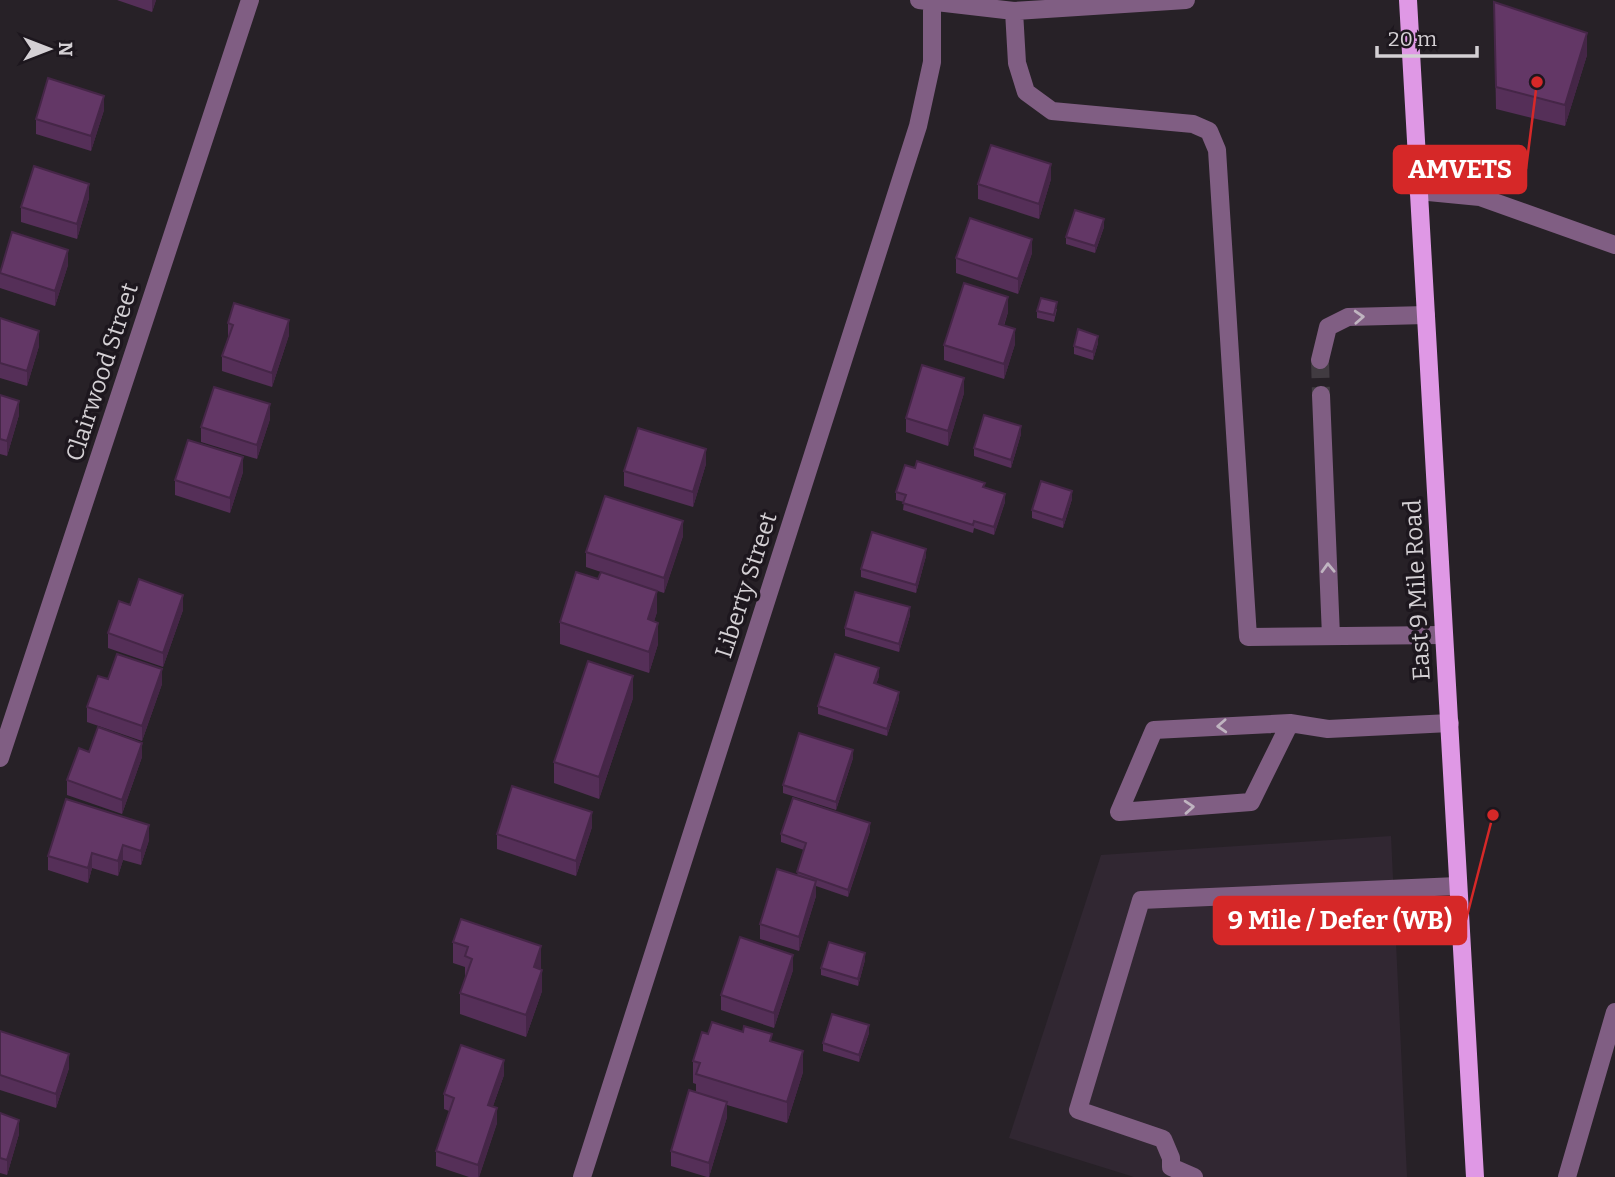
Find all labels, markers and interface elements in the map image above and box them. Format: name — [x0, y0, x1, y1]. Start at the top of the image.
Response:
north arrow — [14, 14, 84, 84]
scale bar — [1377, 14, 1477, 58]
text: 20 m — [1388, 26, 1437, 52]
text: N — [54, 42, 77, 57]
callout: AMVETS — [1394, 146, 1526, 193]
text: AMVETS — [1408, 154, 1512, 185]
street label: Clairwood Street — [60, 279, 144, 465]
one-way arrow — [1354, 310, 1365, 325]
street label: East 9 Mile Road — [1398, 499, 1436, 681]
street label: Liberty Street — [709, 508, 783, 661]
one-way arrow — [1321, 562, 1336, 573]
one-way arrow — [1216, 719, 1227, 734]
one-way arrow — [1184, 799, 1195, 814]
callout: 9 Mile / Defer (WB) — [1214, 897, 1466, 944]
text: 9 Mile / Defer (WB) — [1228, 905, 1452, 936]

